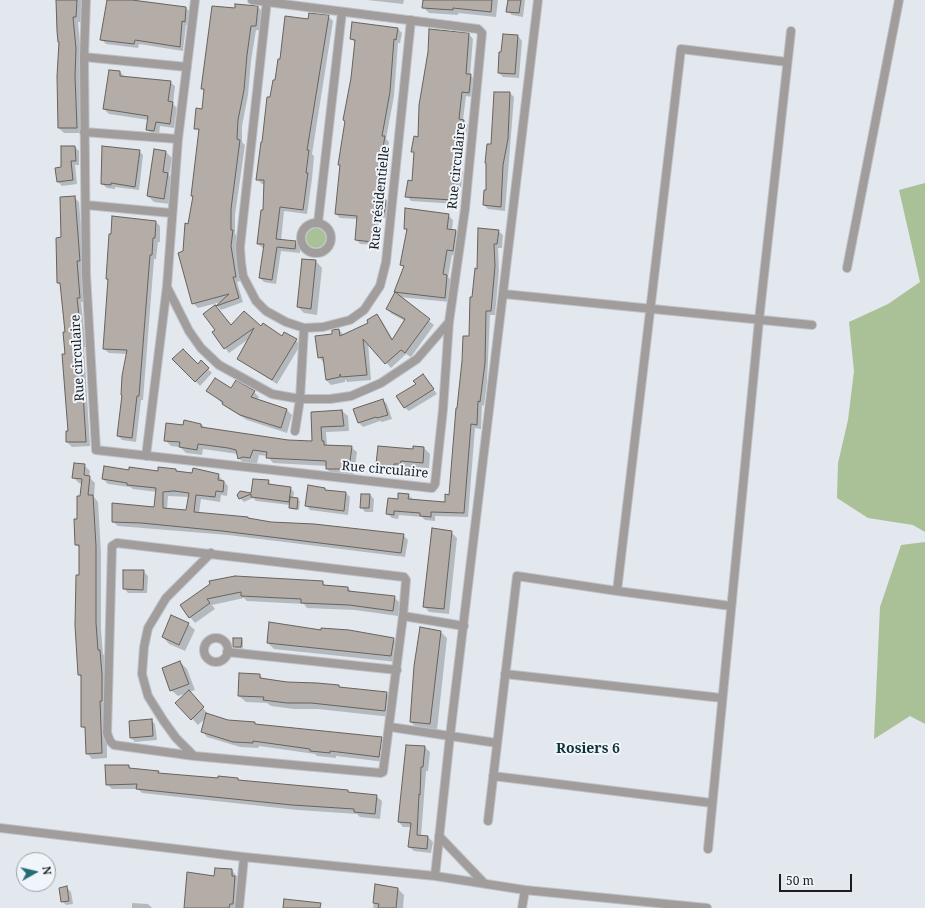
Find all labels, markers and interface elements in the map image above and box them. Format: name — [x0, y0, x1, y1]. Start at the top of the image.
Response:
street label: Rue circulaire — [445, 122, 469, 210]
street label: Rue résidentielle — [367, 145, 393, 251]
street label: Rue circulaire — [68, 314, 88, 402]
street label: Rue circulaire — [341, 458, 429, 482]
district label: Rosiers 6 — [556, 741, 620, 757]
north arrow — [16, 852, 56, 892]
text: N — [39, 865, 55, 876]
scale bar — [781, 866, 854, 892]
text: 50 m — [786, 872, 814, 889]

